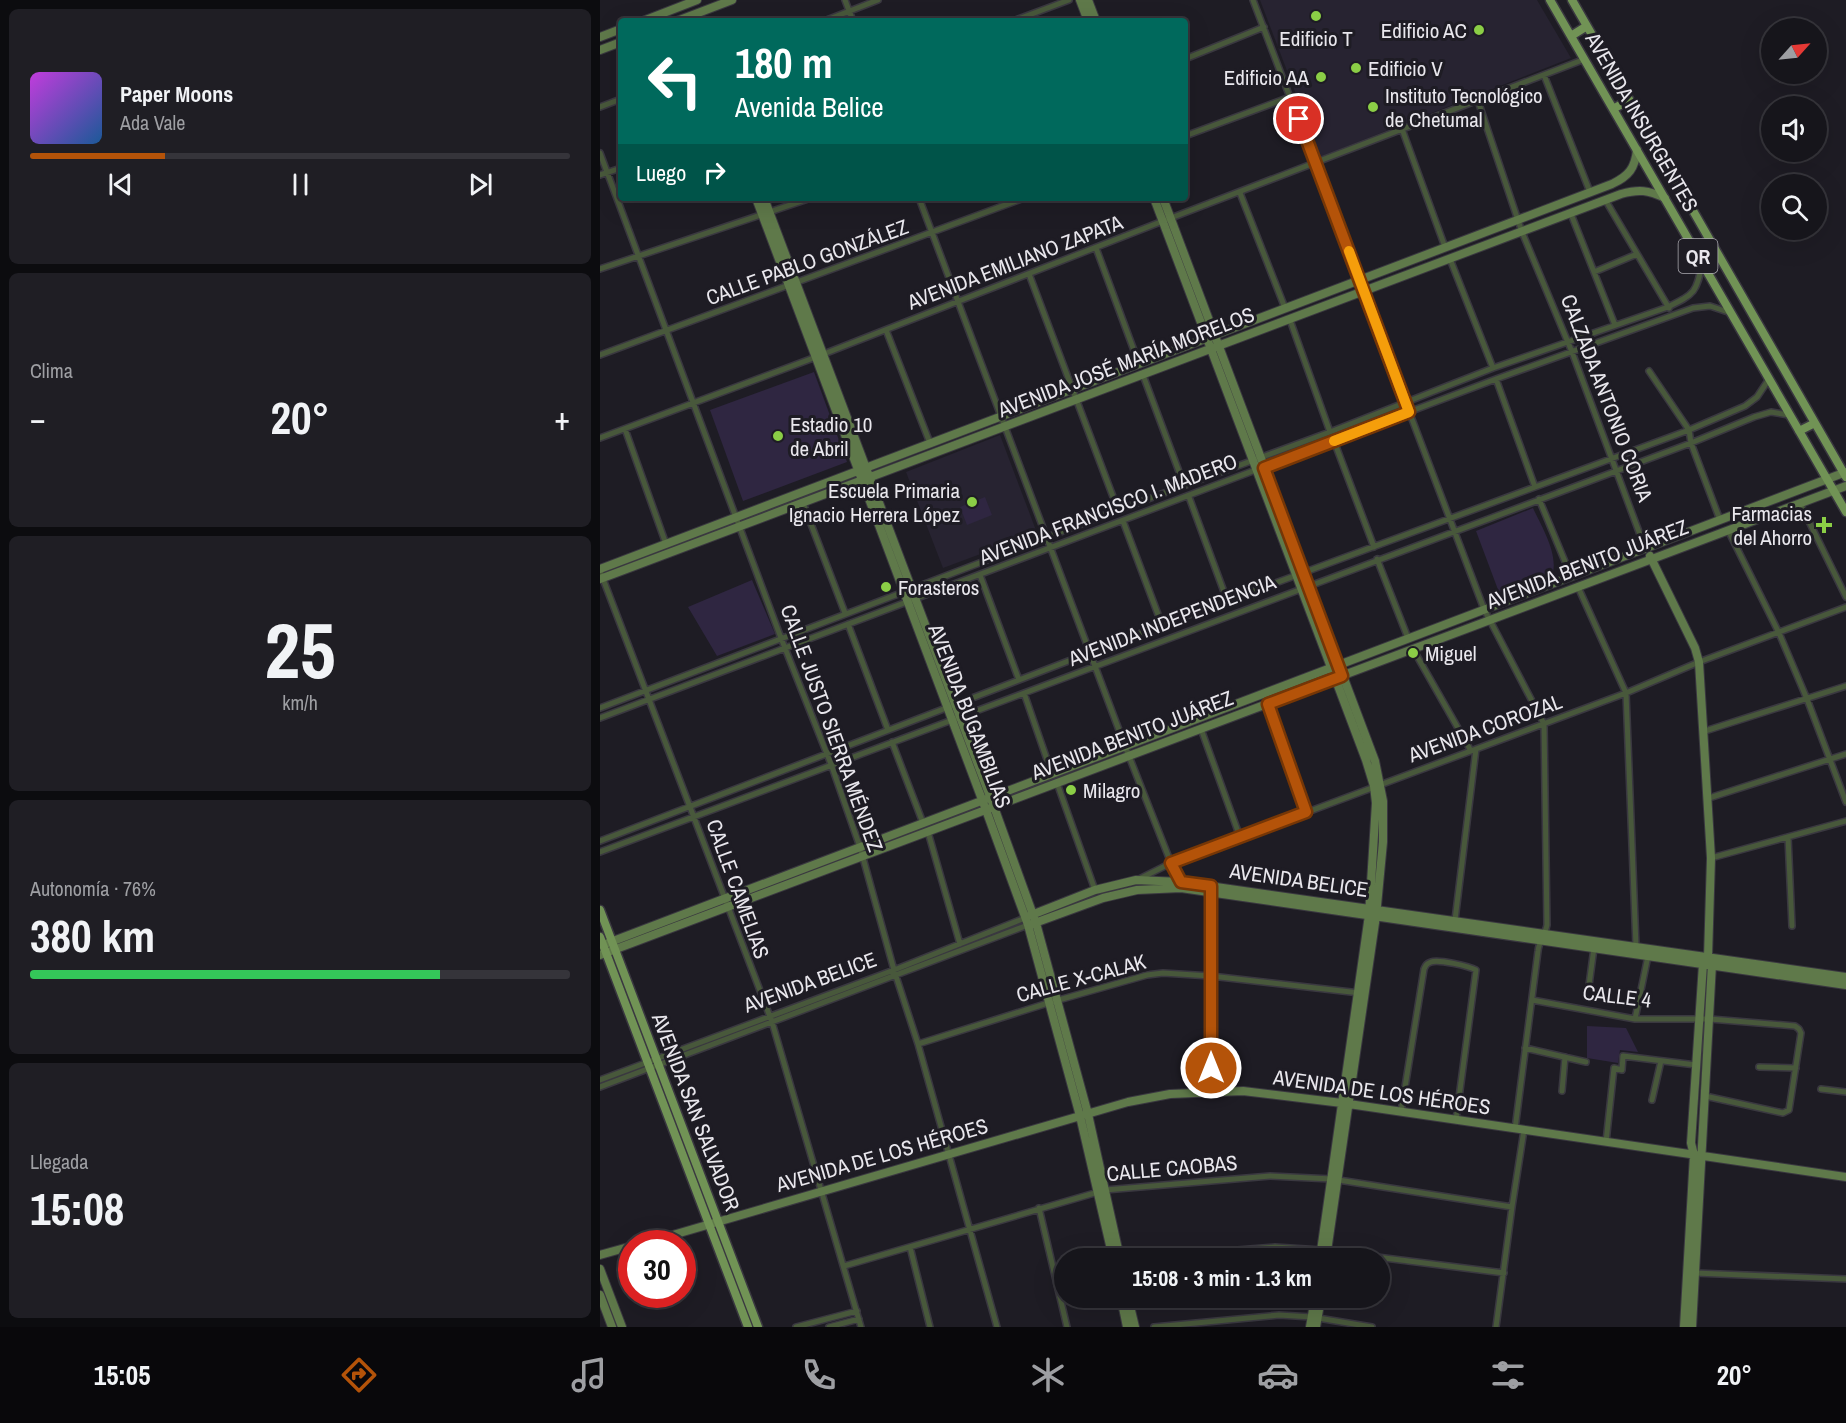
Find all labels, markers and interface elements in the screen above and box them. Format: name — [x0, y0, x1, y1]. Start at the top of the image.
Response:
marker: Edificio T — [1309, 9, 1323, 23]
place label: Edificio AC — [1381, 16, 1467, 45]
north arrow — [1761, 18, 1827, 84]
map controls — [1761, 18, 1827, 240]
marker: Edificio AC — [1472, 23, 1486, 37]
place label: Edificio T — [1279, 24, 1353, 53]
street label: AVENIDA INSURGENTES — [1578, 26, 1705, 217]
text: 180 m — [735, 35, 833, 91]
icon: left — [636, 42, 714, 120]
place label: Edificio V — [1368, 54, 1443, 83]
marker: Edificio V — [1349, 61, 1363, 75]
place label: Edificio AA — [1224, 63, 1310, 92]
marker: Edificio AA — [1314, 70, 1328, 84]
text: Paper Moons — [120, 79, 233, 109]
place label: Instituto Tecnológico de Chetumal — [1385, 81, 1543, 134]
text: Avenida Belice — [735, 89, 884, 125]
pin — [1273, 93, 1324, 144]
button: sound — [1761, 96, 1827, 162]
marker: Instituto Tecnológico de Chetumal — [1366, 100, 1380, 114]
icon: arrive — [1282, 102, 1315, 135]
text: Ada Vale — [120, 109, 185, 136]
icon: right — [698, 156, 731, 189]
text: Luego — [636, 158, 686, 188]
icon: previous — [104, 168, 137, 201]
icon: pause — [284, 168, 317, 201]
icon: next — [464, 168, 497, 201]
button: search — [1761, 174, 1827, 240]
street label: AVENIDA EMILIANO ZAPATA — [902, 207, 1127, 317]
street label: CALLE PABLO GONZÁLEZ — [702, 212, 913, 312]
road number: QR — [1678, 239, 1718, 273]
street label: CALZADA ANTONIO CORIA — [1554, 290, 1660, 506]
street label: AVENIDA JOSÉ MARÍA MORELOS — [993, 300, 1258, 425]
text: Clima — [30, 357, 73, 384]
text: 20° — [270, 387, 330, 448]
text: − — [30, 396, 46, 440]
text: + — [554, 396, 570, 440]
place label: Estadio 10 de Abril — [790, 410, 872, 463]
marker: Estadio 10 de Abril — [771, 429, 785, 443]
street label: AVENIDA FRANCISCO I. MADERO — [974, 446, 1241, 572]
place label: Escuela Primaria Ignacio Herrera López — [789, 476, 960, 529]
marker: Escuela Primaria Ignacio Herrera López — [965, 495, 979, 509]
place label: Farmacias del Ahorro — [1732, 499, 1812, 552]
street label: AVENIDA BENITO JUÁREZ — [1481, 512, 1692, 616]
marker: Farmacias del Ahorro — [1817, 518, 1831, 532]
street label: AVENIDA INDEPENDENCIA — [1063, 567, 1280, 673]
place label: Forasteros — [898, 573, 979, 602]
marker: Forasteros — [879, 580, 893, 594]
text: 25 — [264, 597, 336, 702]
street label: CALLE JUSTO SIERRA MÉNDEZ — [774, 600, 890, 856]
street label: AVENIDA BUGAMBILIAS — [921, 619, 1018, 812]
place label: Miguel — [1425, 639, 1477, 668]
marker: Miguel — [1406, 646, 1420, 660]
street label: AVENIDA BENITO JUÁREZ — [1026, 683, 1237, 787]
street label: AVENIDA COROZAL — [1403, 687, 1566, 770]
text: km/h — [282, 689, 318, 716]
place label: Milagro — [1083, 776, 1140, 805]
marker: Milagro — [1064, 783, 1078, 797]
street label: CALLE CAMELIAS — [699, 815, 777, 963]
street label: AVENIDA BELICE — [1227, 856, 1370, 904]
text: Autonomía · 76% — [30, 875, 156, 902]
text: 380 km — [30, 905, 155, 966]
street label: AVENIDA BELICE — [739, 945, 880, 1020]
street label: CALLE X-CALAK — [1013, 947, 1149, 1009]
street label: CALLE 4 — [1581, 977, 1653, 1015]
street label: AVENIDA SAN SALVADOR — [645, 1008, 747, 1215]
position arrow — [1179, 1036, 1243, 1100]
street label: AVENIDA DE LOS HÉROES — [1271, 1062, 1492, 1122]
street label: AVENIDA DE LOS HÉROES — [772, 1111, 991, 1199]
text: Llegada — [30, 1148, 88, 1175]
street label: CALLE CAOBAS — [1105, 1148, 1239, 1188]
text: 15:08 — [30, 1178, 124, 1239]
speed limit sign: 30 — [618, 1230, 696, 1308]
text: 15:08 · 3 min · 1.3 km — [1132, 1263, 1312, 1293]
icon: directions — [338, 1354, 380, 1396]
icon: music — [568, 1354, 610, 1396]
icon: phone — [798, 1354, 840, 1396]
icon: climate — [1027, 1354, 1069, 1396]
icon: car — [1257, 1354, 1299, 1396]
icon: filters — [1487, 1354, 1529, 1396]
text: 15:05 — [94, 1357, 150, 1393]
text: 20° — [1717, 1357, 1752, 1393]

